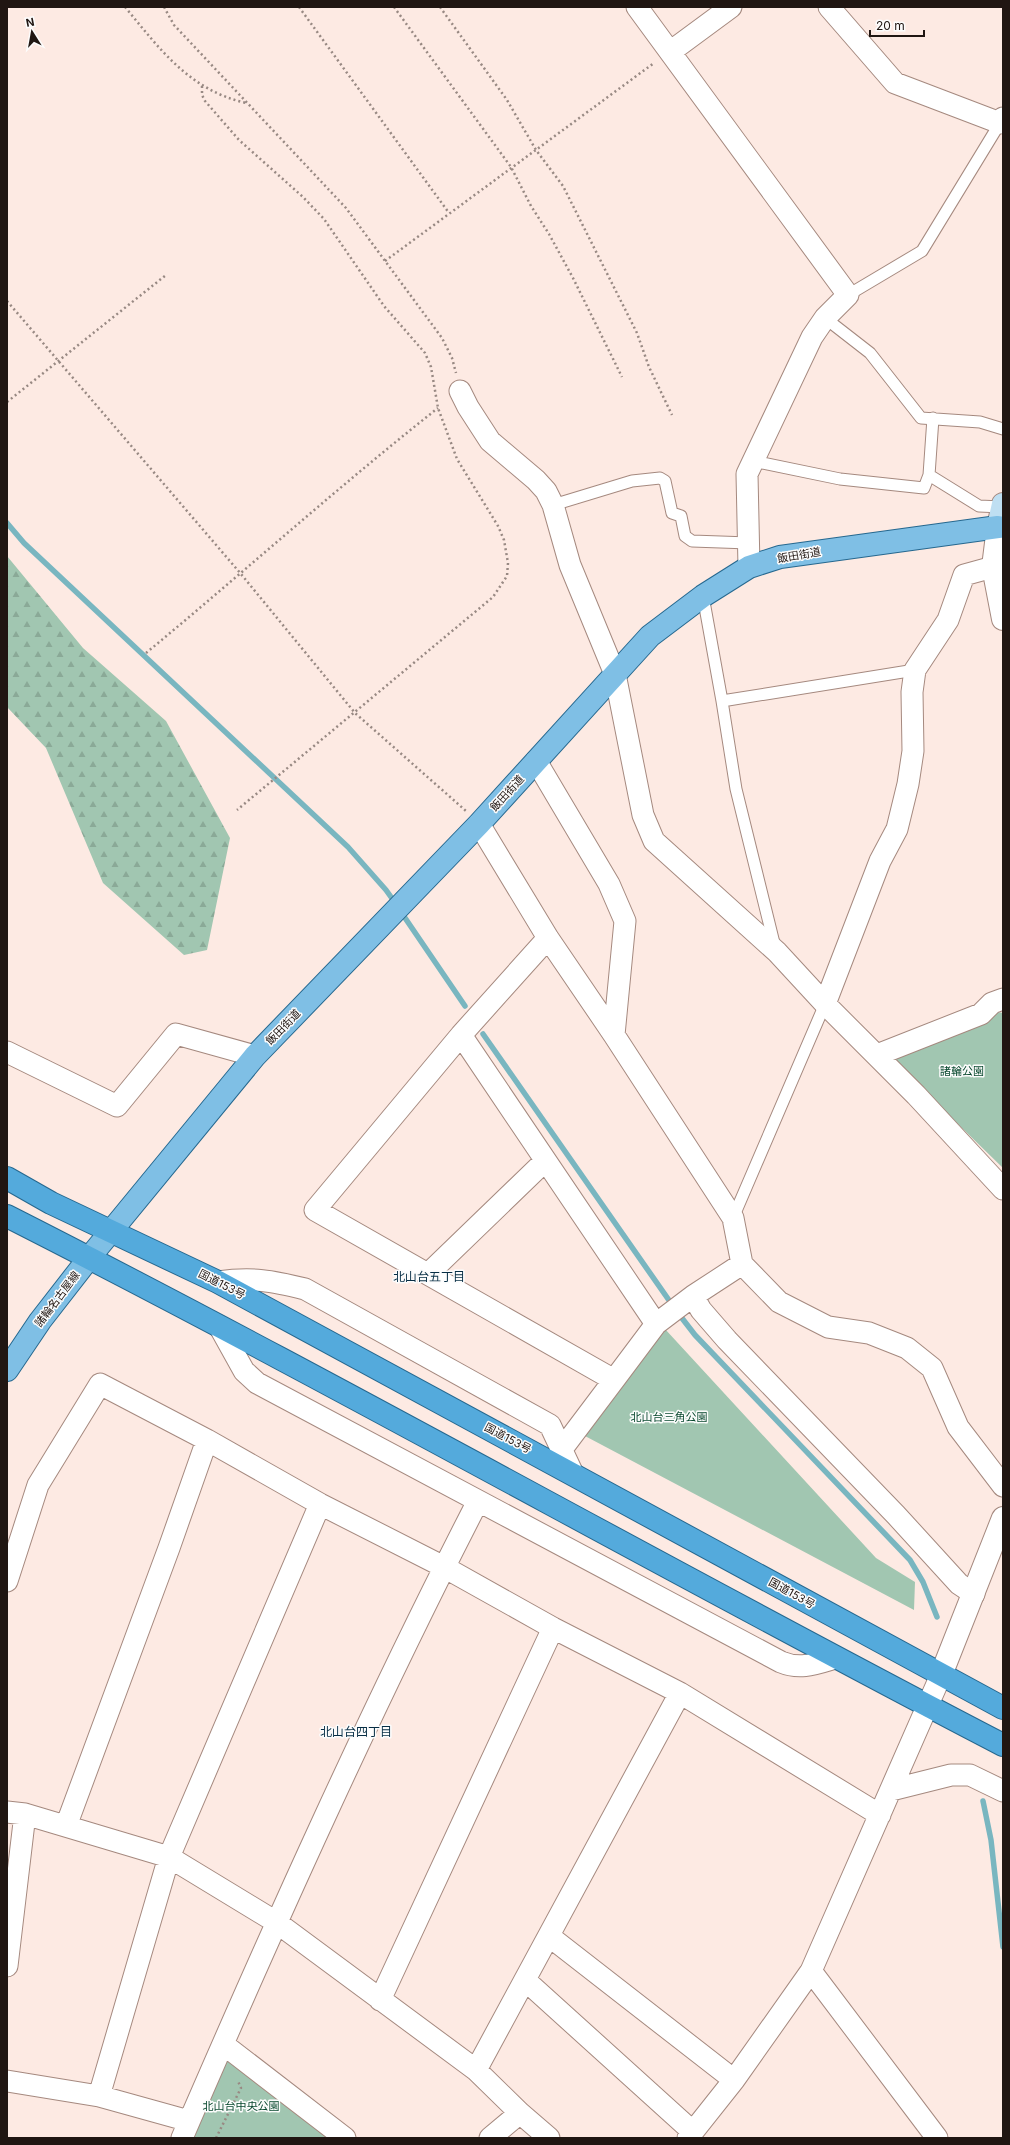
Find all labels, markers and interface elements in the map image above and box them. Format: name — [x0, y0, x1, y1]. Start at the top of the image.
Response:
north arrow — [12, 12, 52, 52]
scale bar — [870, 12, 924, 38]
text: N — [25, 15, 36, 30]
text: 20 m — [876, 18, 905, 33]
street label: 飯田街道 — [776, 544, 822, 566]
street label: 飯田街道 — [487, 772, 527, 814]
street label: 飯田街道 — [263, 1006, 303, 1048]
park label: 諸輪公園 — [940, 1064, 984, 1078]
street label: 国道153号 — [196, 1266, 248, 1302]
street label: 諸輪名古屋線 — [32, 1268, 82, 1330]
district label: 北山台五丁目 — [393, 1269, 465, 1284]
park label: 北山台三角公園 — [631, 1410, 708, 1424]
street label: 国道153号 — [482, 1420, 534, 1456]
street label: 国道153号 — [766, 1575, 818, 1611]
district label: 北山台四丁目 — [320, 1724, 392, 1739]
park label: 北山台中央公園 — [203, 2099, 280, 2113]

